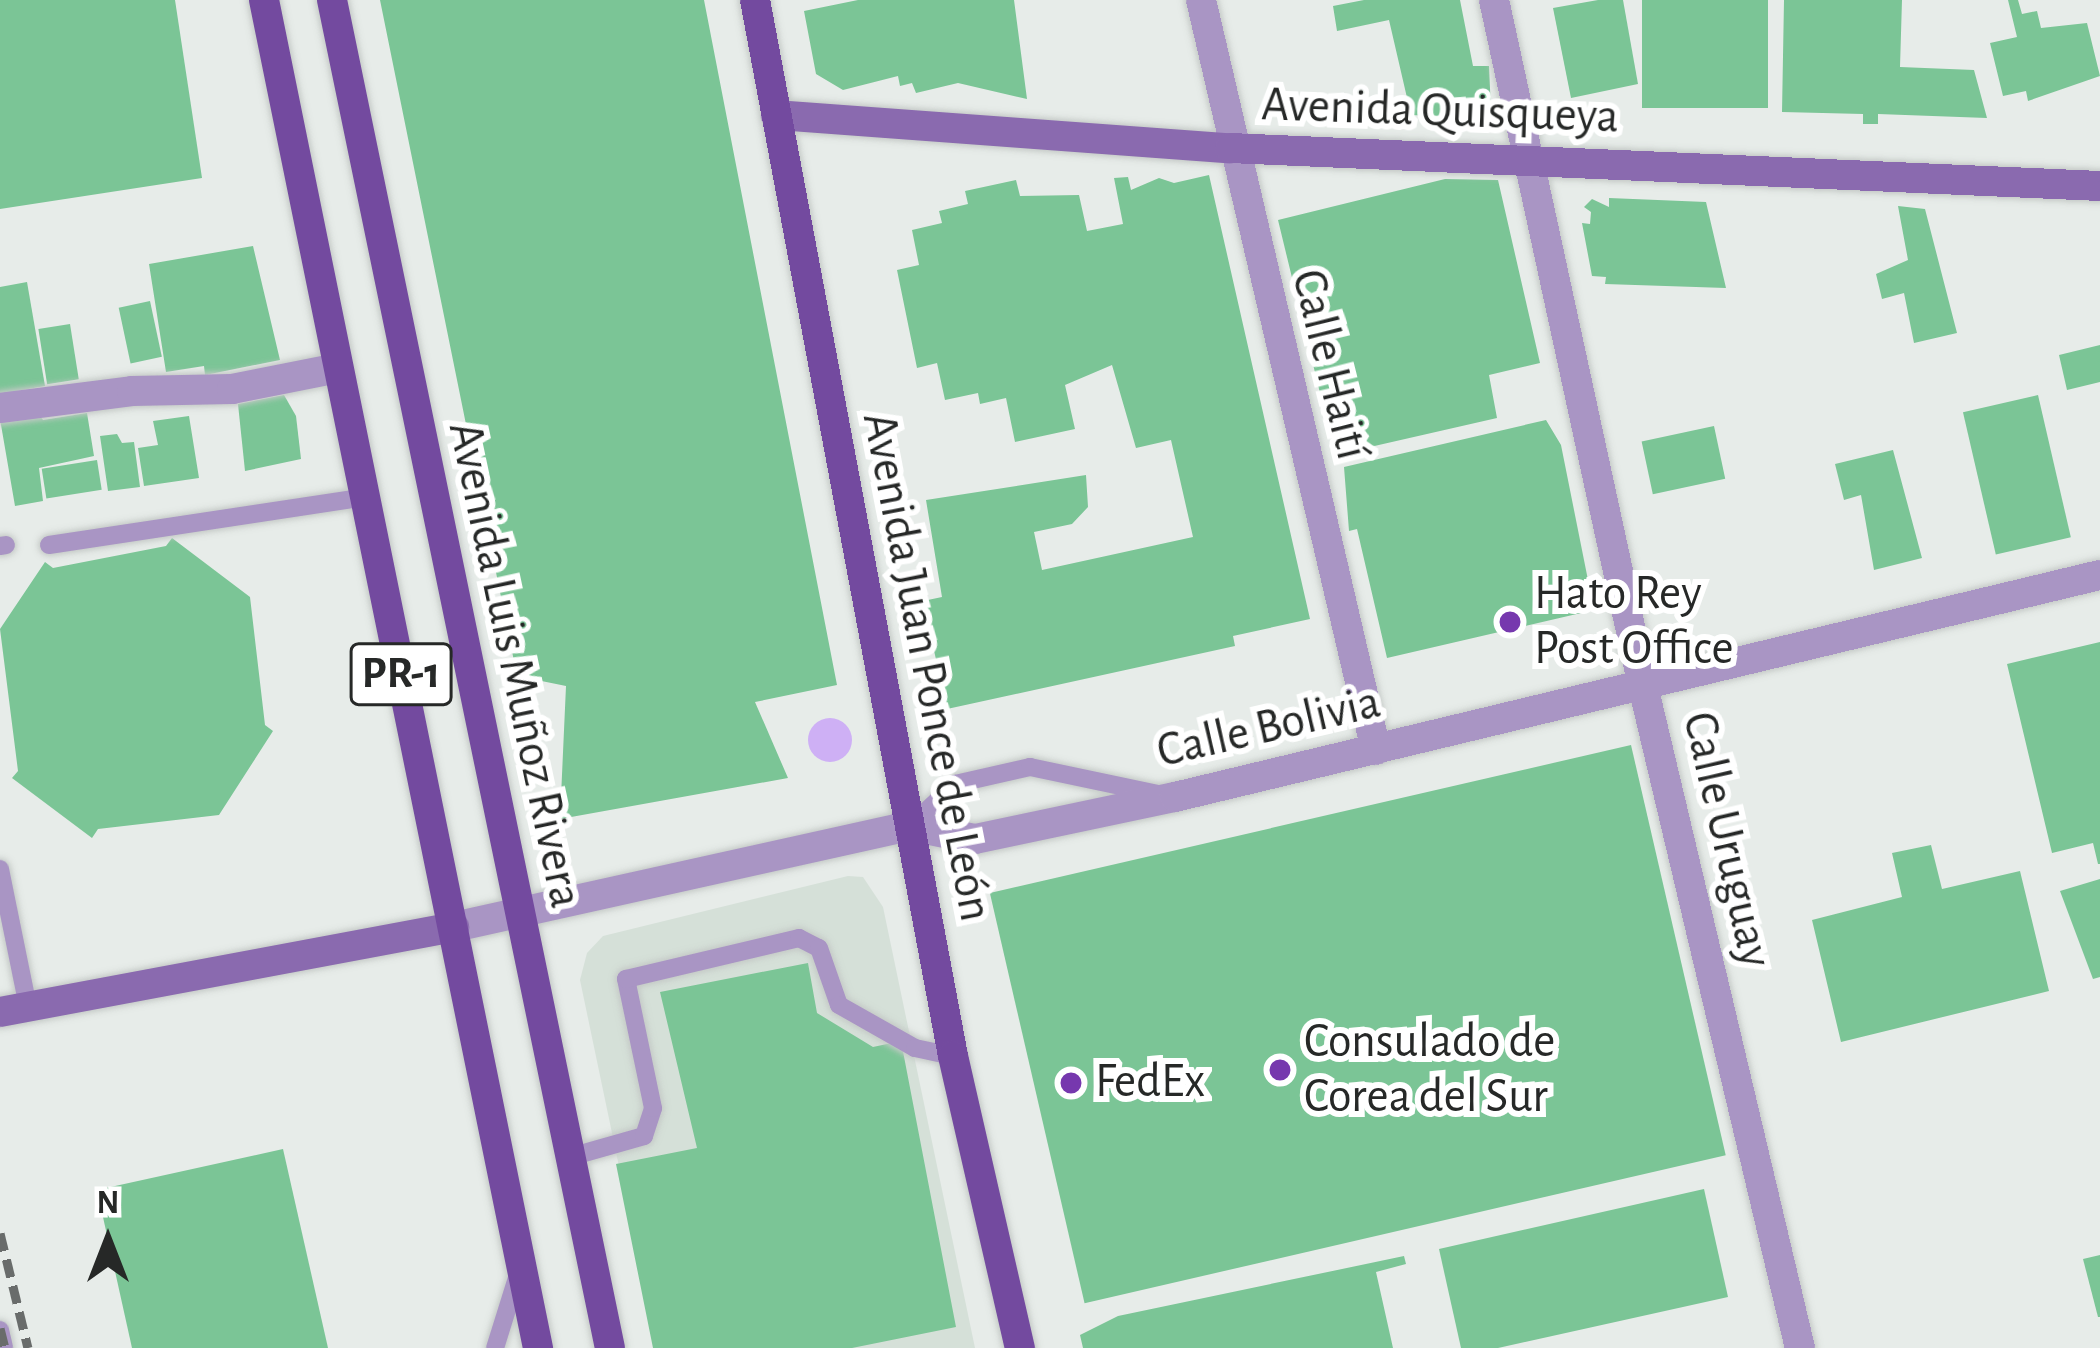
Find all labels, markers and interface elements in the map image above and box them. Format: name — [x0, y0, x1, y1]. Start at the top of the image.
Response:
street label: Avenida Quisqueya — [1260, 77, 1620, 147]
street label: Calle Haití — [1278, 264, 1380, 466]
street label: Avenida Juan Ponce de León — [848, 408, 1004, 926]
street label: Avenida Luis Muñoz Rivera — [434, 417, 594, 913]
place label: Hato Rey Post Office — [1534, 565, 1734, 678]
marker: Hato Rey Post Office — [1497, 609, 1523, 635]
road number: PR-1 — [347, 635, 455, 713]
street label: Calle Bolivia — [1152, 674, 1386, 782]
street label: Calle Uruguay — [1669, 707, 1783, 973]
place label: Consulado de Corea del Sur — [1304, 1013, 1555, 1126]
place label: FedEx — [1095, 1054, 1205, 1112]
marker: Consulado de Corea del Sur — [1267, 1057, 1293, 1083]
marker: FedEx — [1058, 1070, 1084, 1096]
north arrow — [48, 1180, 168, 1300]
text: N — [97, 1187, 119, 1220]

